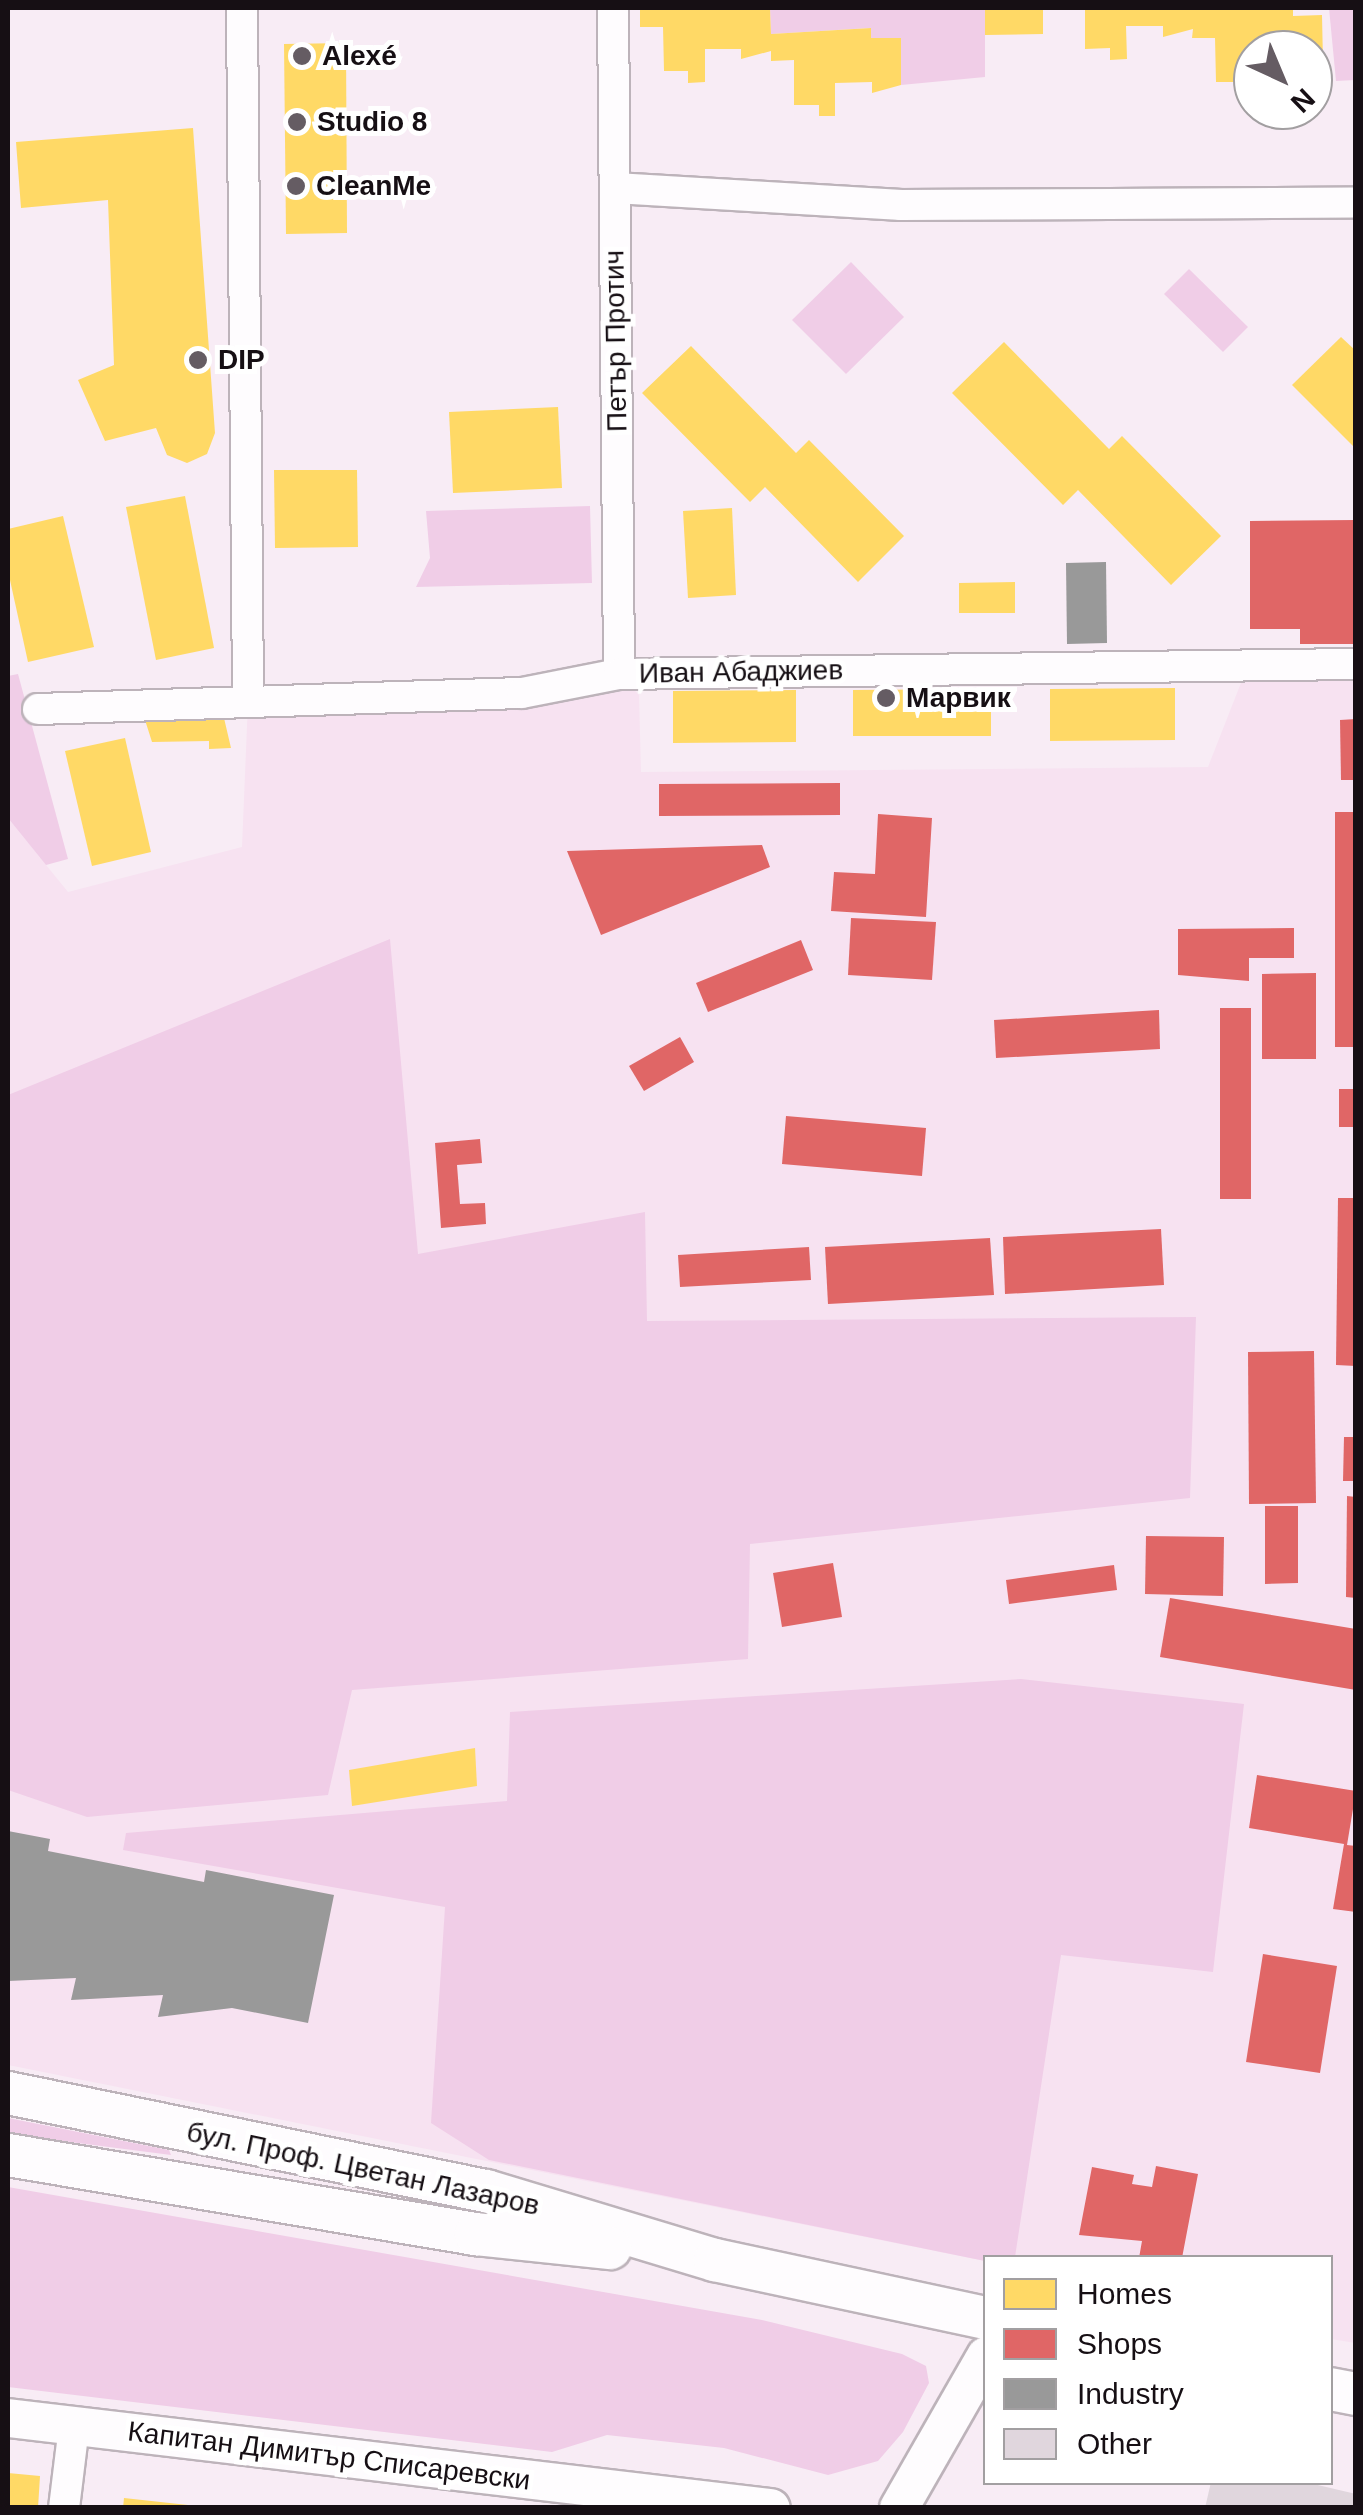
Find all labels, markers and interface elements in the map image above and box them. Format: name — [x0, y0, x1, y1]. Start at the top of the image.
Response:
north arrow — [1233, 30, 1333, 130]
place label: Alexé — [322, 39, 397, 73]
marker: Alexé — [291, 45, 313, 67]
text: N — [1285, 82, 1321, 119]
place label: Studio 8 — [317, 105, 427, 139]
marker: Studio 8 — [286, 111, 308, 133]
place label: CleanMe — [316, 169, 431, 203]
marker: CleanMe — [285, 175, 307, 197]
street label: Петър Протич — [598, 250, 634, 432]
place label: DIP — [218, 343, 265, 377]
marker: DIP — [187, 349, 209, 371]
street label: Иван Абаджиев — [639, 653, 843, 691]
place label: Марвик — [906, 681, 1011, 715]
marker: Марвик — [875, 687, 897, 709]
street label: бул. Проф. Цветан Лазаров — [184, 2115, 542, 2223]
legend — [983, 2255, 1333, 2485]
text: Homes — [1077, 2277, 1172, 2310]
text: Shops — [1077, 2327, 1162, 2360]
text: Industry — [1077, 2377, 1184, 2410]
street label: Капитан Димитър Списаревски — [126, 2415, 532, 2497]
text: Other — [1077, 2427, 1152, 2460]

